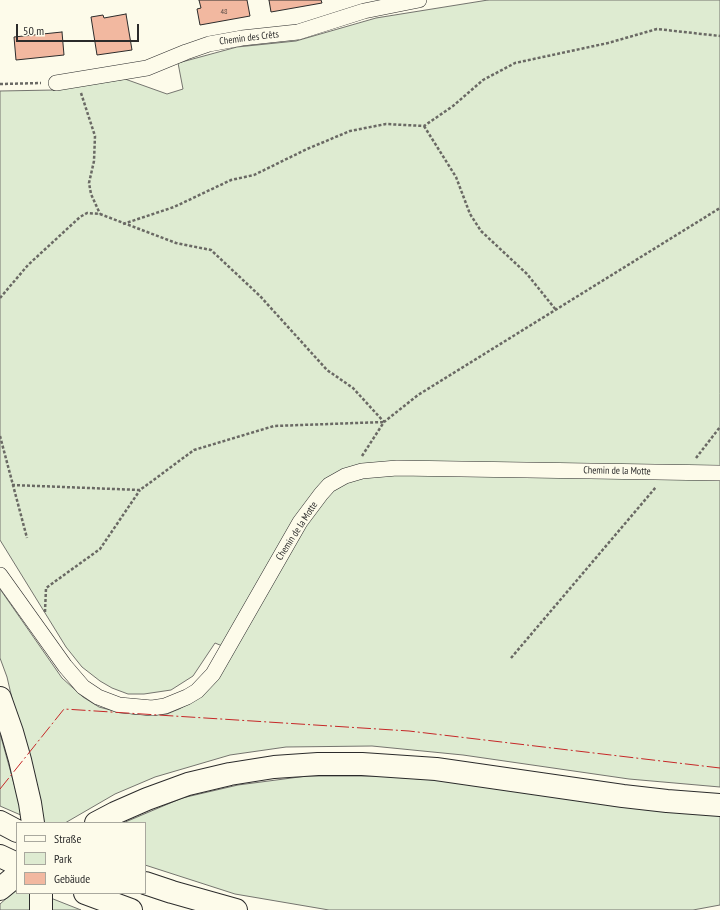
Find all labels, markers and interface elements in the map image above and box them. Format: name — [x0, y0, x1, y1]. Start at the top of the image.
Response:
house number: 48 — [220, 7, 228, 17]
scale bar — [18, 16, 141, 42]
text: 50 m — [23, 23, 44, 38]
street label: Chemin des Crêts — [219, 28, 279, 48]
street label: Chemin de la Motte — [583, 464, 651, 478]
street label: Chemin de la Motte — [274, 499, 320, 563]
legend — [16, 822, 146, 894]
text: Straße — [54, 831, 81, 846]
text: Park — [54, 851, 72, 866]
text: Gebäude — [54, 871, 90, 886]

